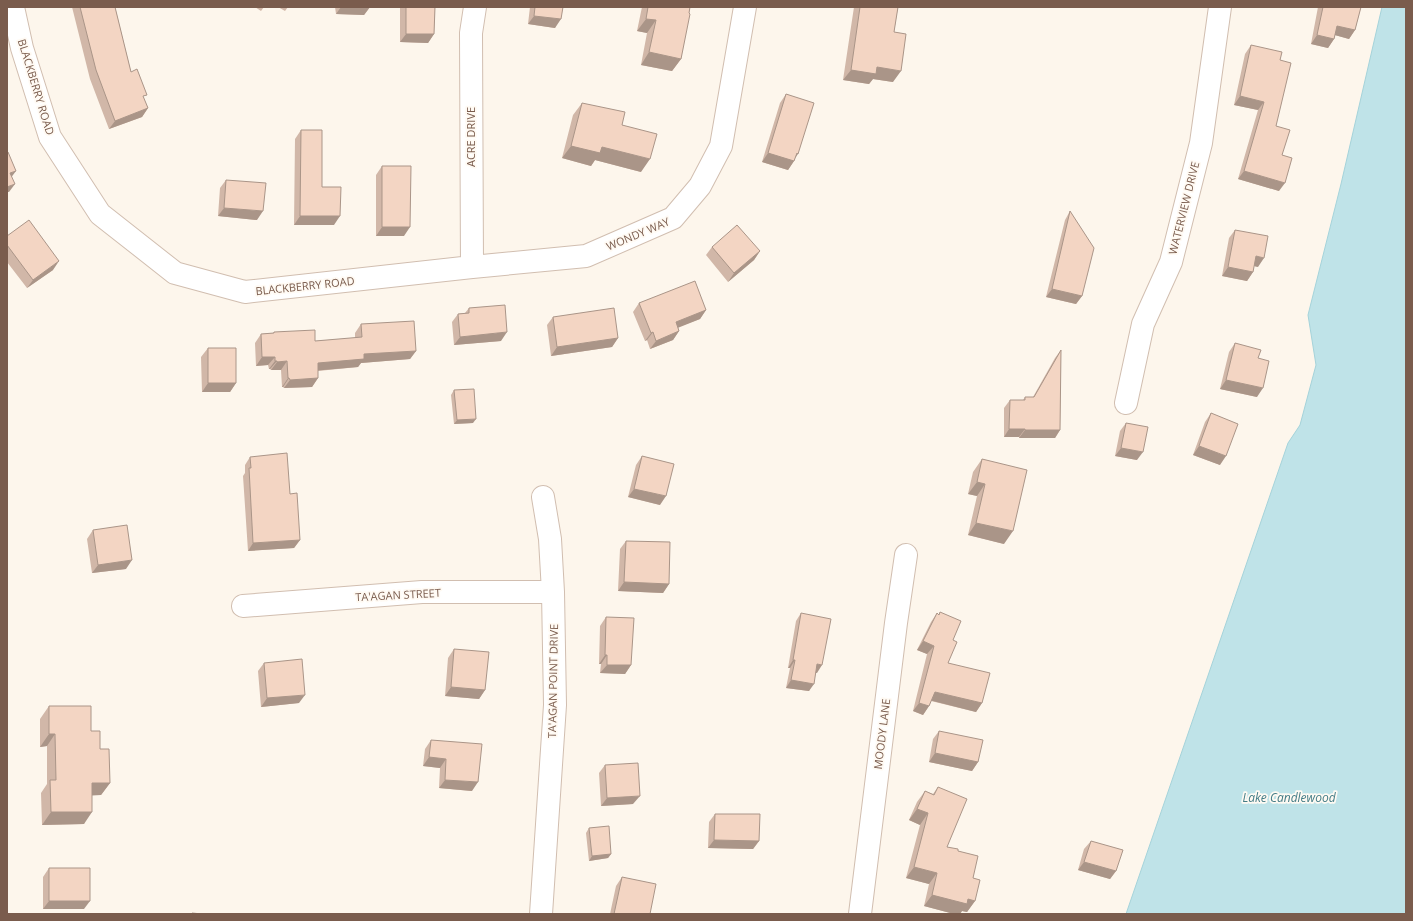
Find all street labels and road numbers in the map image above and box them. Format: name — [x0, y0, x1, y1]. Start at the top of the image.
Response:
street label: BLACKBERRY ROAD — [15, 37, 58, 137]
street label: ACRE DRIVE — [463, 107, 478, 167]
street label: WATERVIEW DRIVE — [1165, 160, 1202, 256]
street label: WONDY WAY — [604, 213, 672, 254]
street label: BLACKBERRY ROAD — [255, 273, 355, 298]
street label: TA'AGAN STREET — [355, 585, 441, 604]
street label: TA'AGAN POINT DRIVE — [544, 624, 561, 738]
street label: MOODY LANE — [870, 698, 893, 770]

